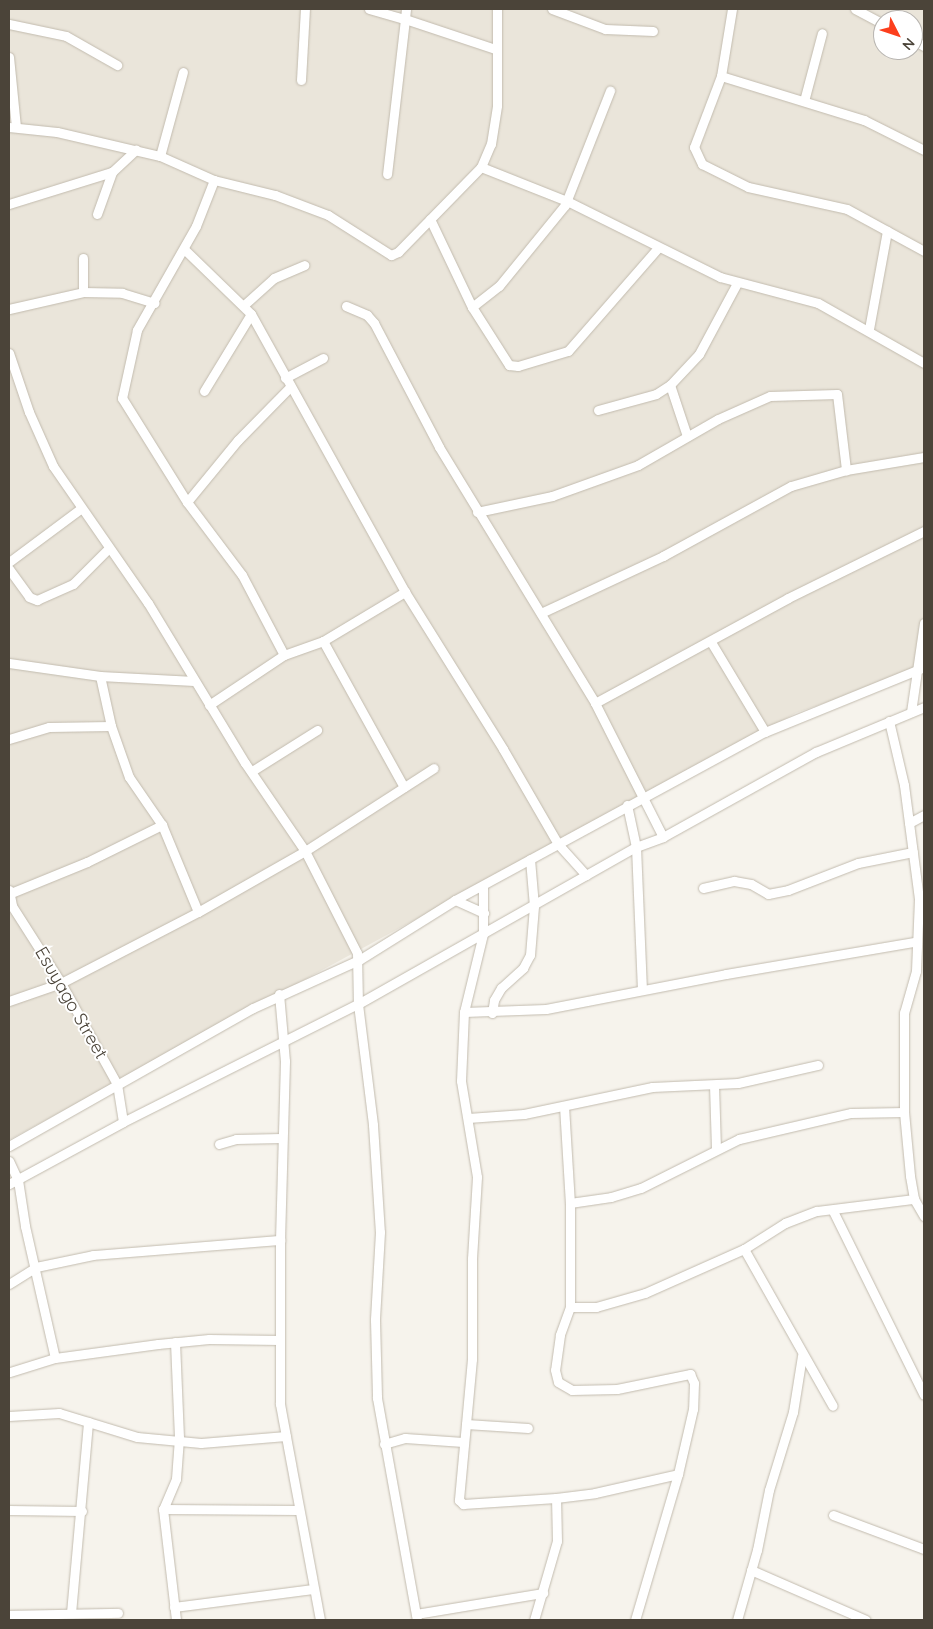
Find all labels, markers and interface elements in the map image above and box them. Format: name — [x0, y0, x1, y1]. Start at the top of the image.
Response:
north arrow — [873, 10, 923, 60]
text: N — [898, 34, 919, 54]
street label: Esuyago Street — [30, 943, 112, 1063]

